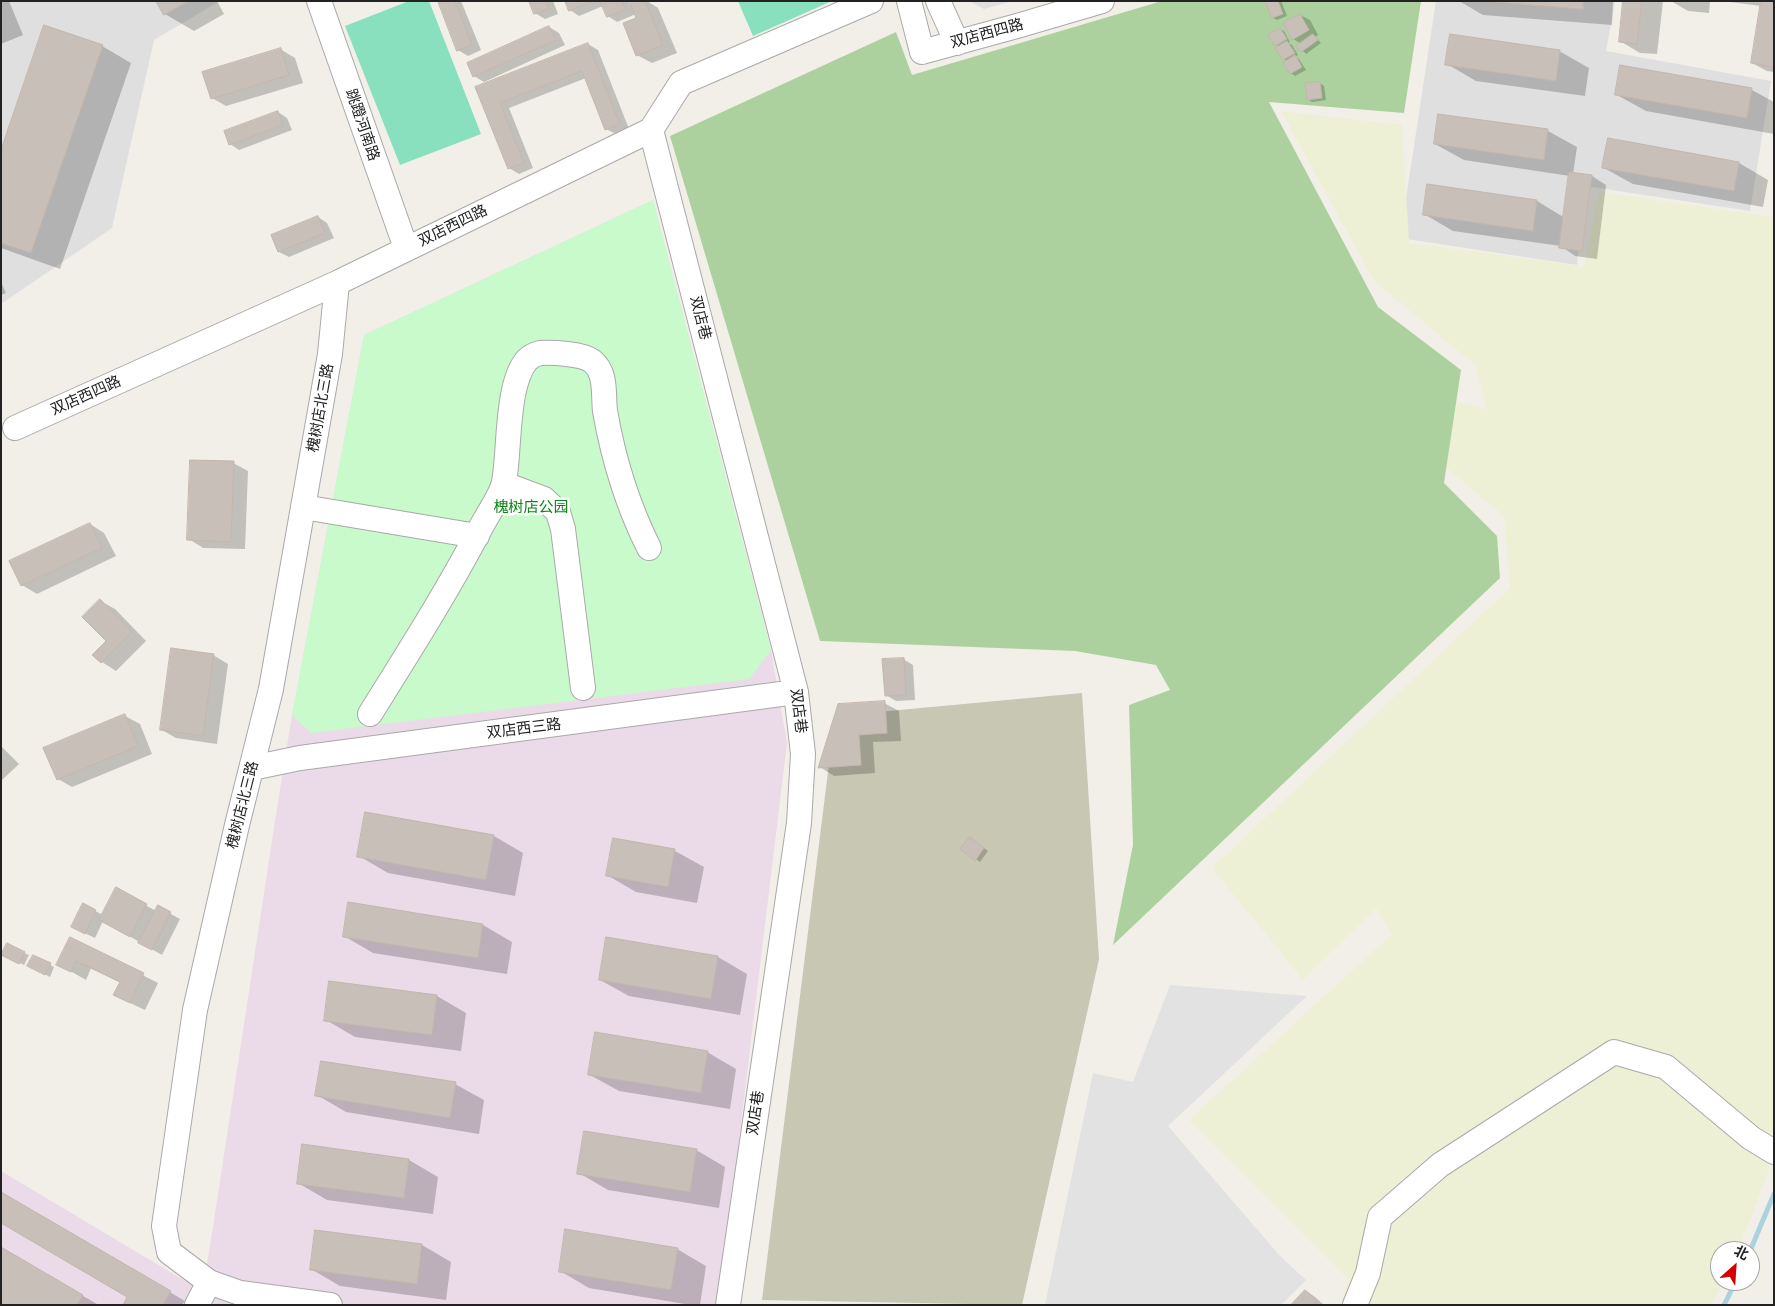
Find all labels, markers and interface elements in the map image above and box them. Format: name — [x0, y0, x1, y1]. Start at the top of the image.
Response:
street label: 双店西四路 — [948, 16, 1026, 52]
street label: 跳蹬河南路 — [341, 87, 383, 163]
street label: 双店西四路 — [415, 201, 491, 251]
street label: 双店巷 — [686, 294, 714, 342]
street label: 槐树店北三路 — [304, 362, 338, 454]
street label: 双店西四路 — [48, 373, 124, 419]
park label: 槐树店公园 — [494, 499, 568, 517]
street label: 双店巷 — [786, 688, 810, 734]
street label: 双店西三路 — [486, 715, 562, 743]
street label: 槐树店北三路 — [223, 759, 263, 851]
street label: 双店巷 — [744, 1089, 768, 1137]
north arrow — [1710, 1241, 1760, 1291]
text: 北 — [1731, 1242, 1751, 1264]

